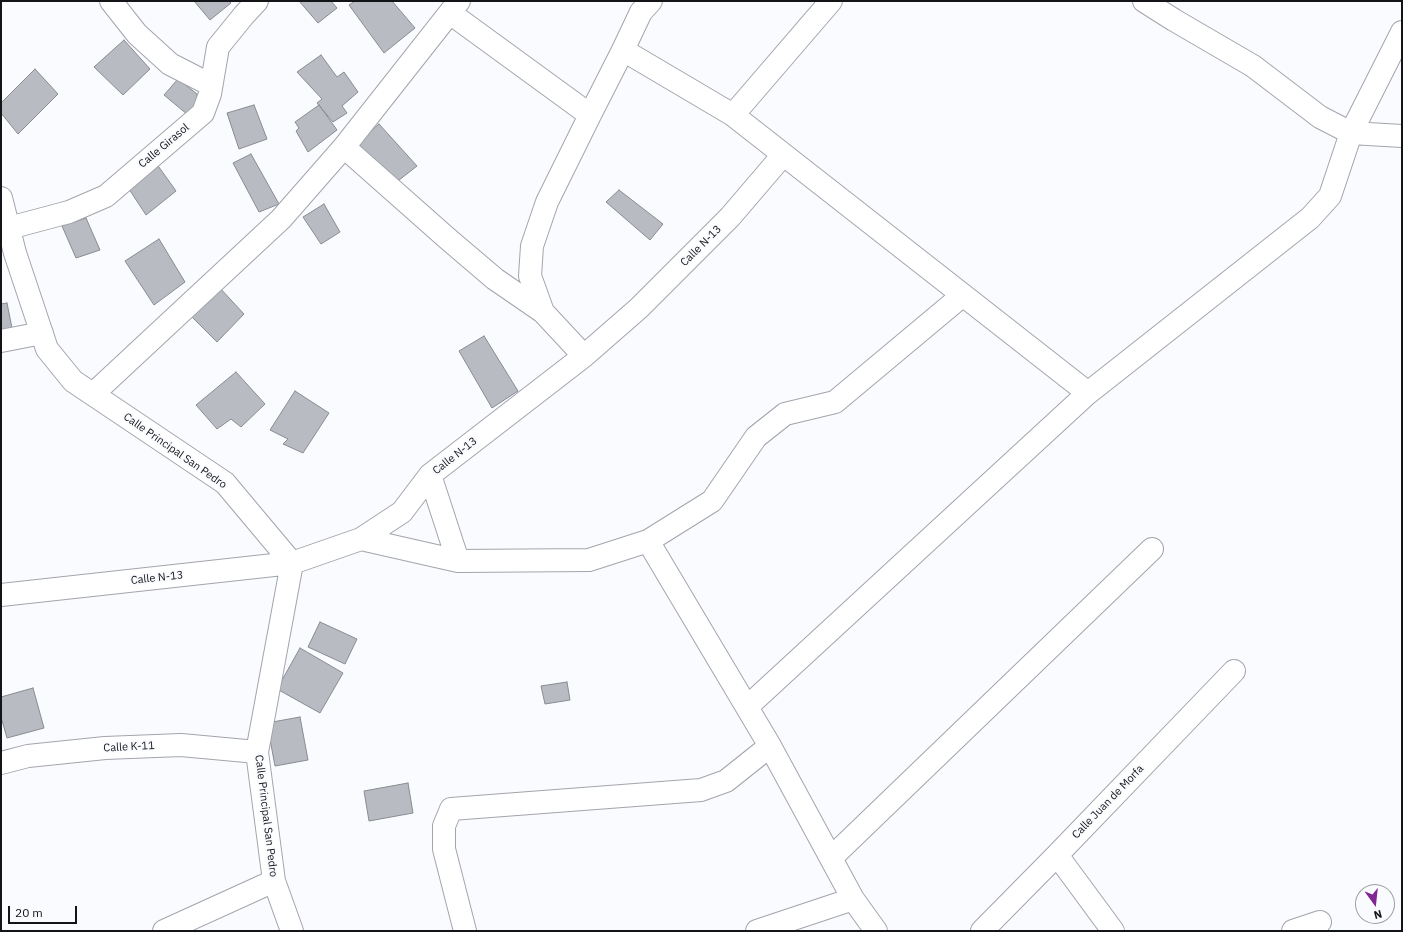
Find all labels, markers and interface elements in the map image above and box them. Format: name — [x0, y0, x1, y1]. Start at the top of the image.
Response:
street label: Calle Girasol — [136, 121, 192, 171]
street label: Calle N-13 — [678, 223, 724, 269]
street label: Calle Principal San Pedro — [121, 410, 229, 492]
street label: Calle N-13 — [430, 435, 480, 477]
street label: Calle N-13 — [130, 569, 184, 587]
street label: Calle K-11 — [103, 739, 155, 755]
street label: Calle Principal San Pedro — [252, 754, 280, 878]
street label: Calle Juan de Morfa — [1069, 762, 1147, 842]
north arrow — [1355, 884, 1395, 924]
scale bar — [10, 898, 79, 924]
text: 20 m — [15, 905, 43, 920]
text: N — [1372, 907, 1384, 922]

